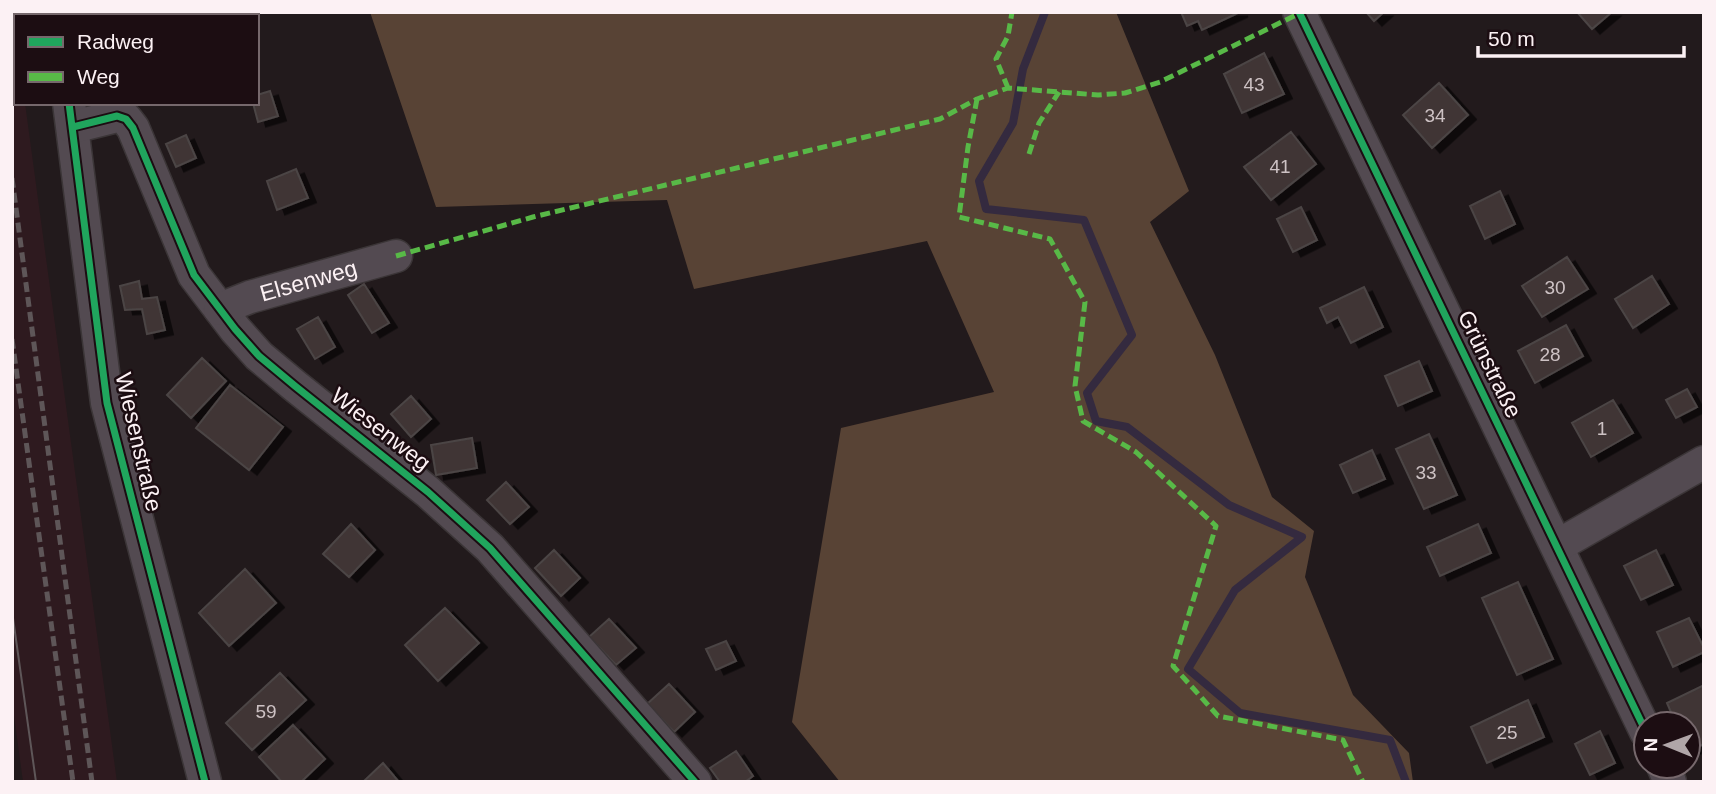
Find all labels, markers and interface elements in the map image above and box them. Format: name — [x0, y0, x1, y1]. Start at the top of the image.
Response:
legend — [14, 14, 259, 105]
scale bar — [1478, 14, 1684, 58]
text: 50 m — [1488, 27, 1535, 50]
text: Radweg — [77, 30, 154, 53]
text: Weg — [77, 65, 120, 88]
house number: 43 — [1243, 74, 1265, 95]
house number: 34 — [1424, 105, 1446, 126]
house number: 41 — [1269, 156, 1291, 177]
street label: Elsenweg — [257, 255, 360, 307]
house number: 30 — [1544, 277, 1566, 298]
street label: Grünstraße — [1453, 306, 1527, 422]
house number: 28 — [1539, 344, 1561, 365]
street label: Wiesenstraße — [110, 370, 168, 514]
street label: Wiesenweg — [326, 382, 436, 476]
house number: 1 — [1597, 418, 1607, 439]
house number: 33 — [1415, 462, 1437, 483]
house number: 59 — [255, 701, 277, 722]
north arrow — [1632, 710, 1702, 780]
house number: 25 — [1496, 722, 1518, 743]
text: N — [1640, 738, 1661, 752]

